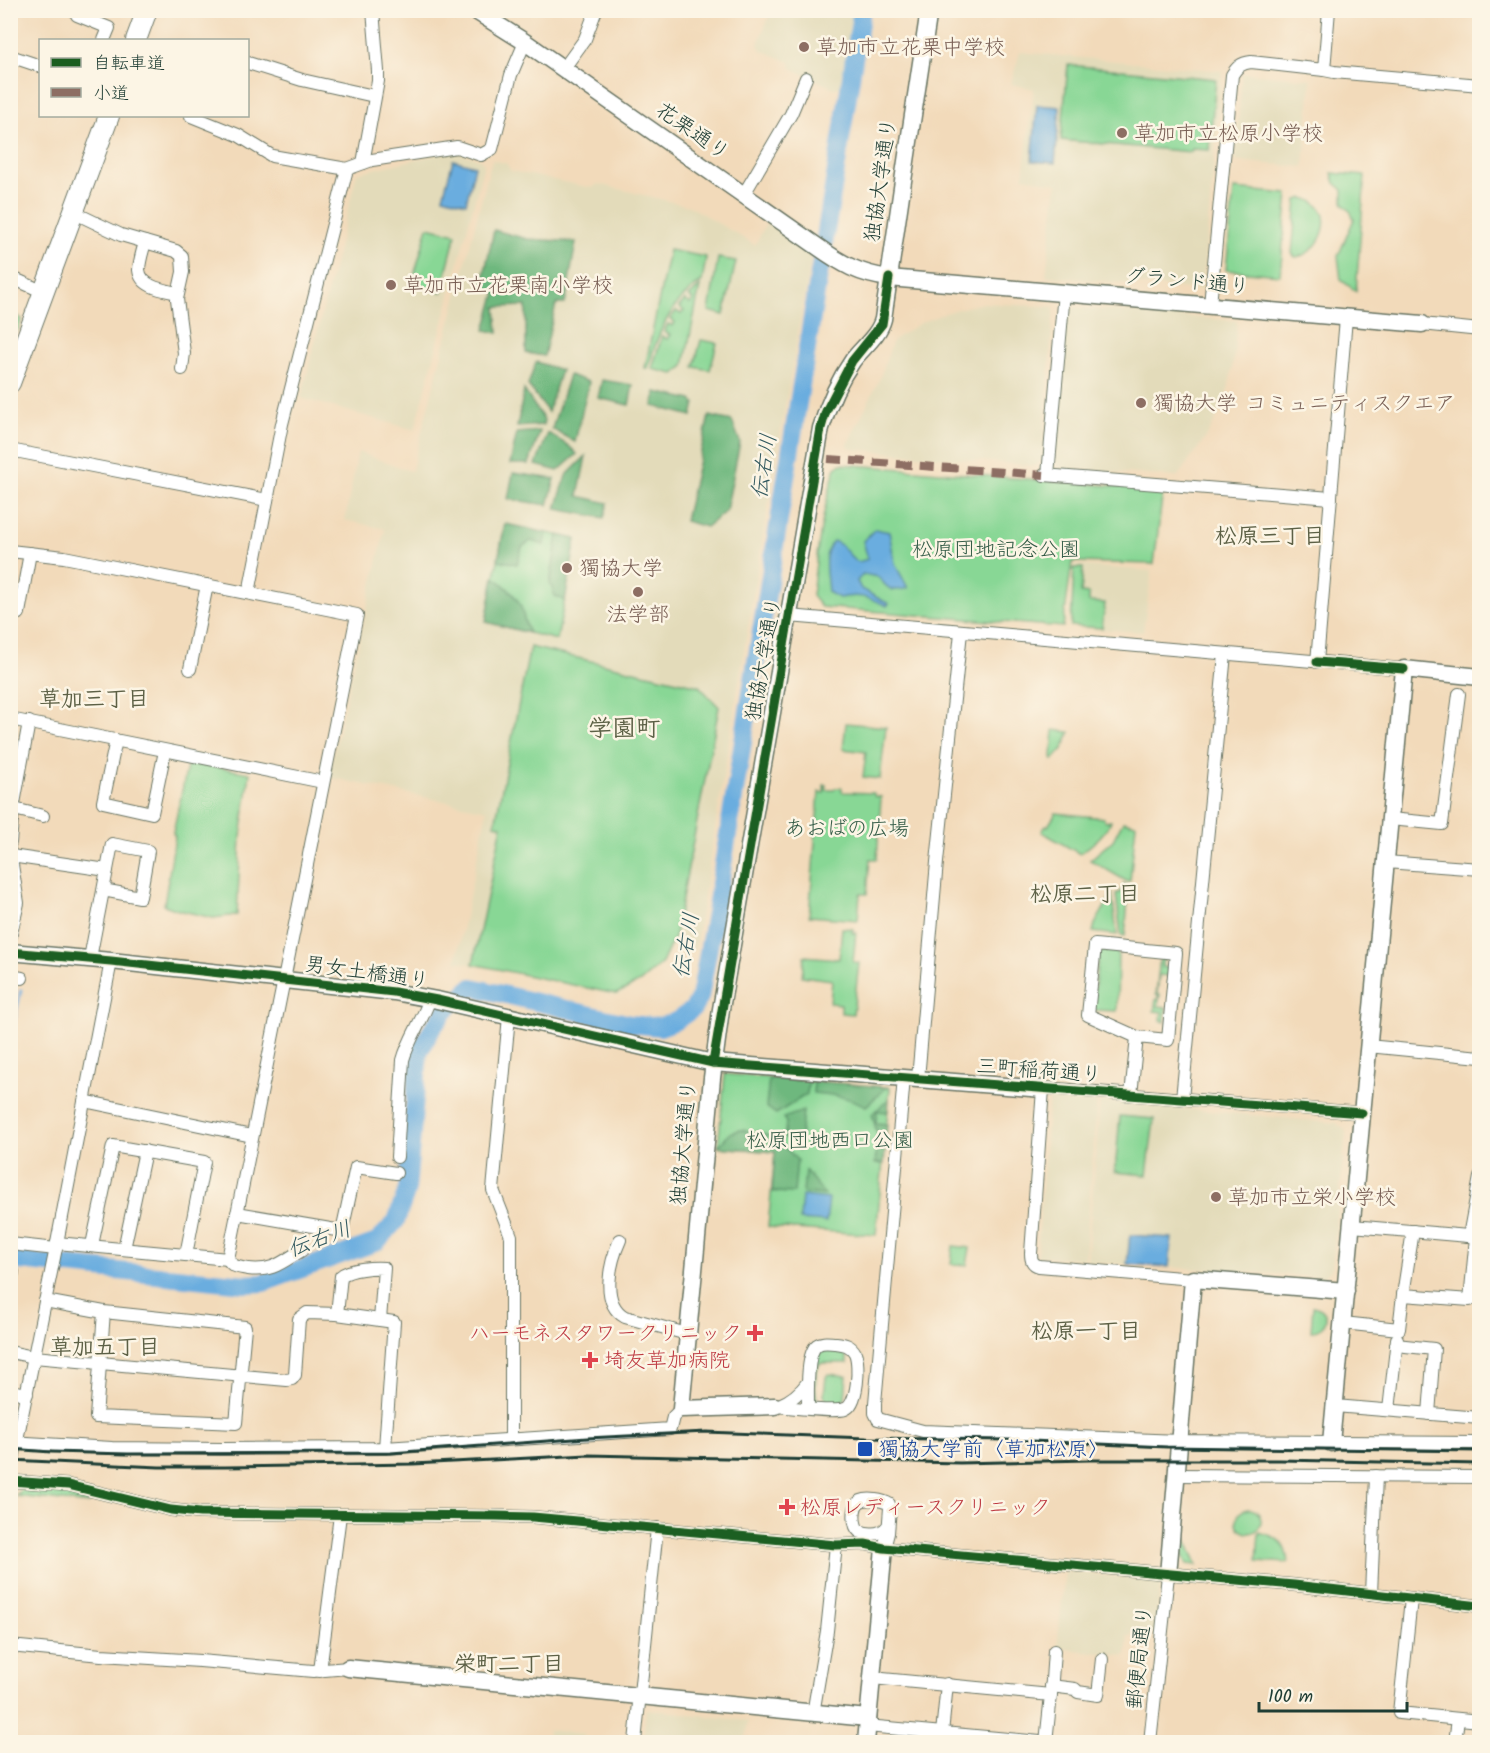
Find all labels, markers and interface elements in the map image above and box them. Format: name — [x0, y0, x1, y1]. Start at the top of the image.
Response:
place label: 草加市立花栗中学校 — [816, 32, 1005, 65]
legend — [39, 39, 249, 117]
marker: 草加市立花栗中学校 — [797, 40, 811, 54]
text: 自転車道 — [93, 50, 165, 79]
text: 小道 — [93, 80, 129, 109]
street label: 花栗通り — [648, 95, 736, 170]
street label: 独協大学通り — [856, 116, 907, 245]
place label: 草加市立松原小学校 — [1134, 118, 1323, 151]
marker: 草加市立松原小学校 — [1115, 126, 1129, 140]
street label: グランド通り — [1123, 261, 1251, 304]
place label: 草加市立花栗南小学校 — [403, 270, 613, 303]
marker: 草加市立花栗南小学校 — [384, 278, 398, 292]
place label: 獨協大学 コミュニティスクエア — [1153, 388, 1455, 421]
marker: 獨協大学 コミュニティスクエア — [1134, 396, 1148, 410]
water label: 伝右川 — [743, 431, 788, 502]
district label: 松原三丁目 — [1215, 520, 1325, 555]
park label: 松原団地記念公園 — [912, 534, 1080, 567]
place label: 獨協大学 — [579, 553, 663, 586]
marker: 獨協大学 — [560, 561, 574, 575]
marker: 法学部 — [631, 585, 645, 599]
street label: 独協大学通り — [737, 594, 792, 724]
place label: 法学部 — [607, 599, 670, 632]
district label: 草加三丁目 — [39, 683, 149, 718]
district label: 学園町 — [588, 710, 660, 749]
park label: あおばの広場 — [784, 813, 910, 846]
district label: 松原二丁目 — [1030, 878, 1140, 913]
water label: 伝右川 — [664, 910, 710, 981]
street label: 男女土橋通り — [302, 948, 431, 999]
street label: 三町稲荷通り — [975, 1051, 1103, 1092]
street label: 独協大学通り — [663, 1079, 706, 1207]
park label: 松原団地西口公園 — [746, 1125, 914, 1158]
place label: 草加市立栄小学校 — [1228, 1182, 1396, 1215]
marker: 草加市立栄小学校 — [1209, 1190, 1223, 1204]
water label: 伝右川 — [283, 1213, 357, 1268]
district label: 松原一丁目 — [1031, 1315, 1141, 1350]
place label: ハーモネスタワークリニック — [469, 1318, 742, 1351]
marker: ハーモネスタワークリニック — [746, 1324, 764, 1342]
district label: 草加五丁目 — [50, 1331, 160, 1366]
place label: 埼友草加病院 — [604, 1345, 730, 1378]
marker: 埼友草加病院 — [581, 1351, 599, 1369]
place label: 獨協大学前〈草加松原〉 — [878, 1434, 1109, 1467]
marker: 獨協大学前〈草加松原〉 — [856, 1440, 874, 1458]
place label: 松原レディースクリニック — [800, 1492, 1051, 1525]
marker: 松原レディースクリニック — [778, 1498, 796, 1516]
street label: 郵便局通り — [1119, 1603, 1162, 1711]
district label: 栄町二丁目 — [454, 1648, 564, 1683]
scale bar — [1259, 1675, 1408, 1713]
text: 100 m — [1268, 1683, 1313, 1712]

